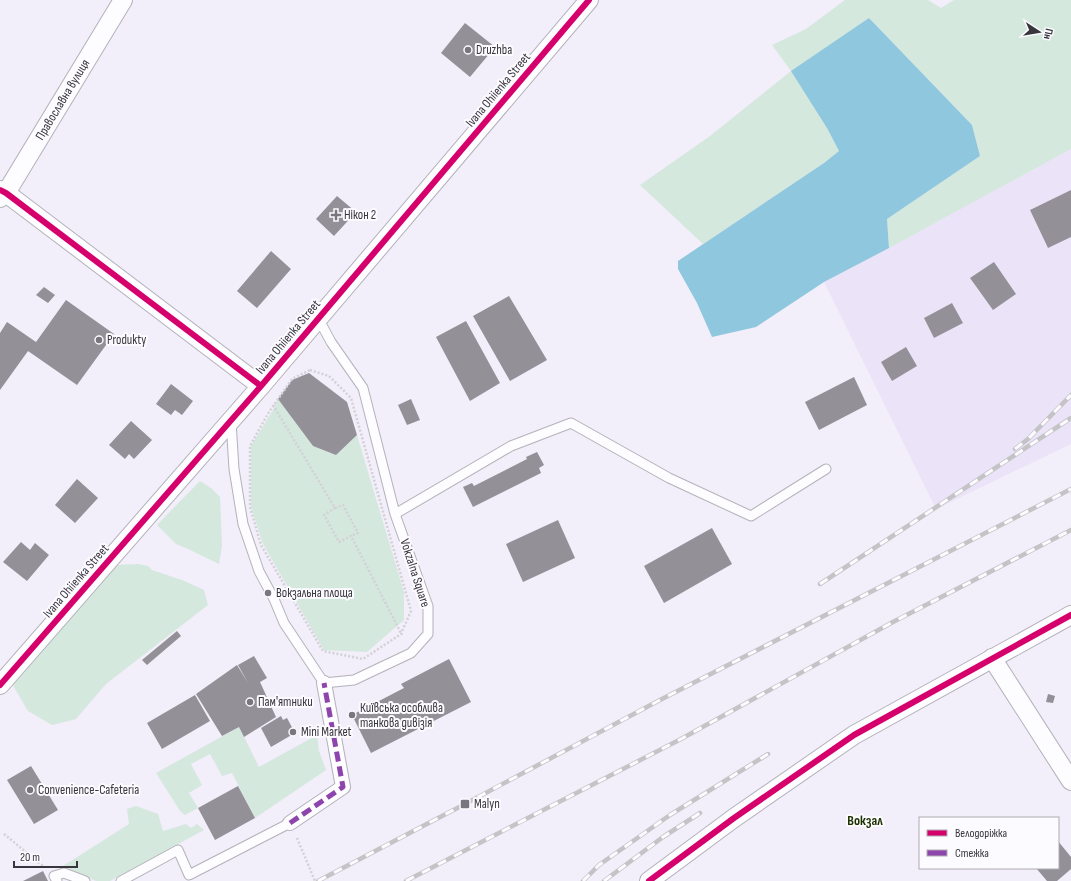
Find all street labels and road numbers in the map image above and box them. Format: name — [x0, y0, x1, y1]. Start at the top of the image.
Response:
street label: Ivana Ohiienka Street — [462, 50, 534, 130]
street label: Православна вулиця — [32, 56, 93, 143]
street label: Ivana Ohiienka Street — [252, 297, 324, 377]
street label: Vokzalna Square — [396, 537, 434, 609]
street label: Ivana Ohiienka Street — [40, 541, 112, 621]

